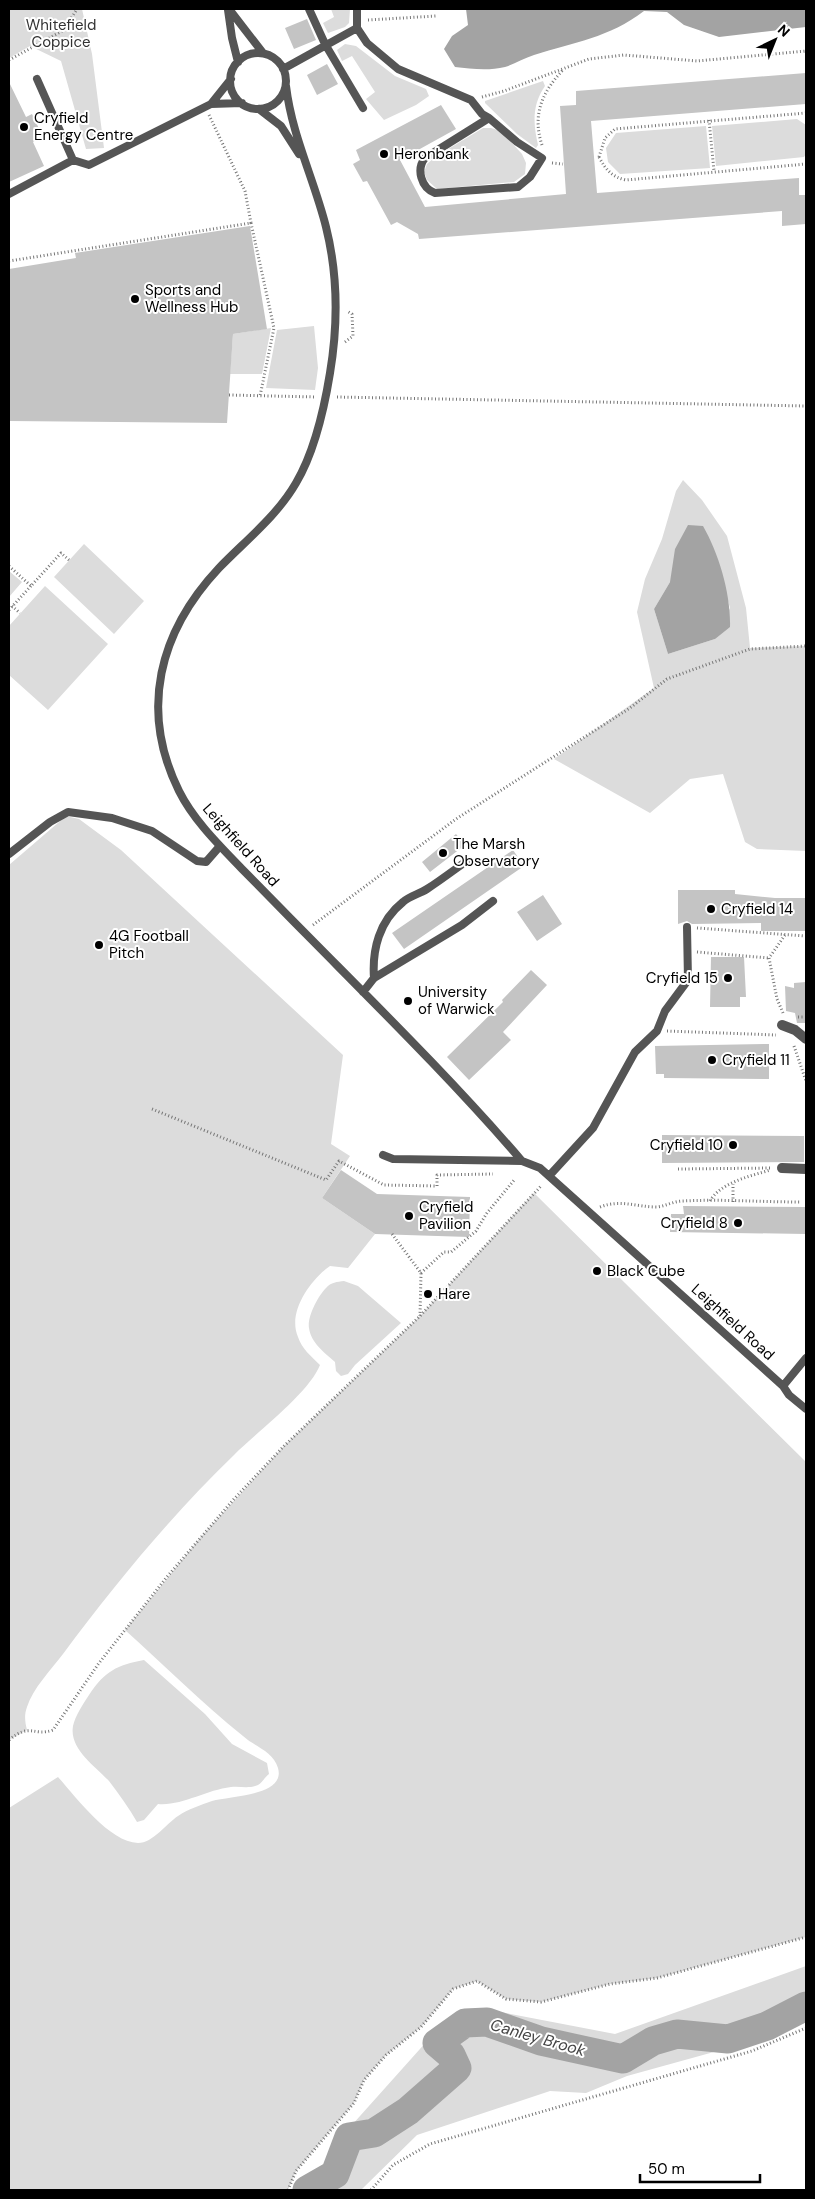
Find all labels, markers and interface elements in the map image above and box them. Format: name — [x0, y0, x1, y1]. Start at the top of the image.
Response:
park label: Whitefield Coppice — [26, 15, 96, 52]
north arrow — [750, 15, 800, 65]
text: N — [774, 20, 794, 41]
place label: Cryfield Energy Centre — [34, 108, 133, 145]
marker: Cryfield Energy Centre — [18, 121, 30, 133]
place label: Heronbank — [394, 144, 470, 164]
marker: Heronbank — [378, 148, 390, 160]
place label: Sports and Wellness Hub — [145, 280, 238, 317]
marker: Sports and Wellness Hub — [129, 293, 141, 305]
street label: Leighfield Road — [198, 799, 284, 891]
place label: The Marsh Observatory — [453, 834, 540, 871]
marker: The Marsh Observatory — [437, 847, 449, 859]
place label: Cryfield 14 — [721, 899, 793, 919]
marker: Cryfield 14 — [705, 903, 717, 915]
place label: 4G Football Pitch — [109, 926, 189, 963]
marker: 4G Football Pitch — [93, 939, 105, 951]
place label: Cryfield 15 — [646, 968, 718, 988]
marker: Cryfield 15 — [722, 972, 734, 984]
place label: University of Warwick — [418, 982, 495, 1019]
marker: University of Warwick — [402, 995, 414, 1007]
place label: Cryfield 11 — [722, 1050, 790, 1070]
marker: Cryfield 11 — [706, 1054, 718, 1066]
place label: Cryfield 10 — [650, 1135, 723, 1155]
marker: Cryfield 10 — [727, 1139, 739, 1151]
place label: Cryfield Pavilion — [419, 1197, 473, 1234]
marker: Cryfield Pavilion — [403, 1210, 415, 1222]
place label: Cryfield 8 — [661, 1213, 728, 1233]
marker: Cryfield 8 — [732, 1217, 744, 1229]
place label: Black Cube — [607, 1261, 685, 1281]
marker: Black Cube — [591, 1265, 603, 1277]
street label: Leighfield Road — [687, 1279, 779, 1365]
place label: Hare — [438, 1284, 470, 1304]
marker: Hare — [422, 1288, 434, 1300]
water label: Canley Brook — [488, 2014, 589, 2061]
scale bar — [640, 2152, 760, 2184]
text: 50 m — [648, 2159, 685, 2179]

